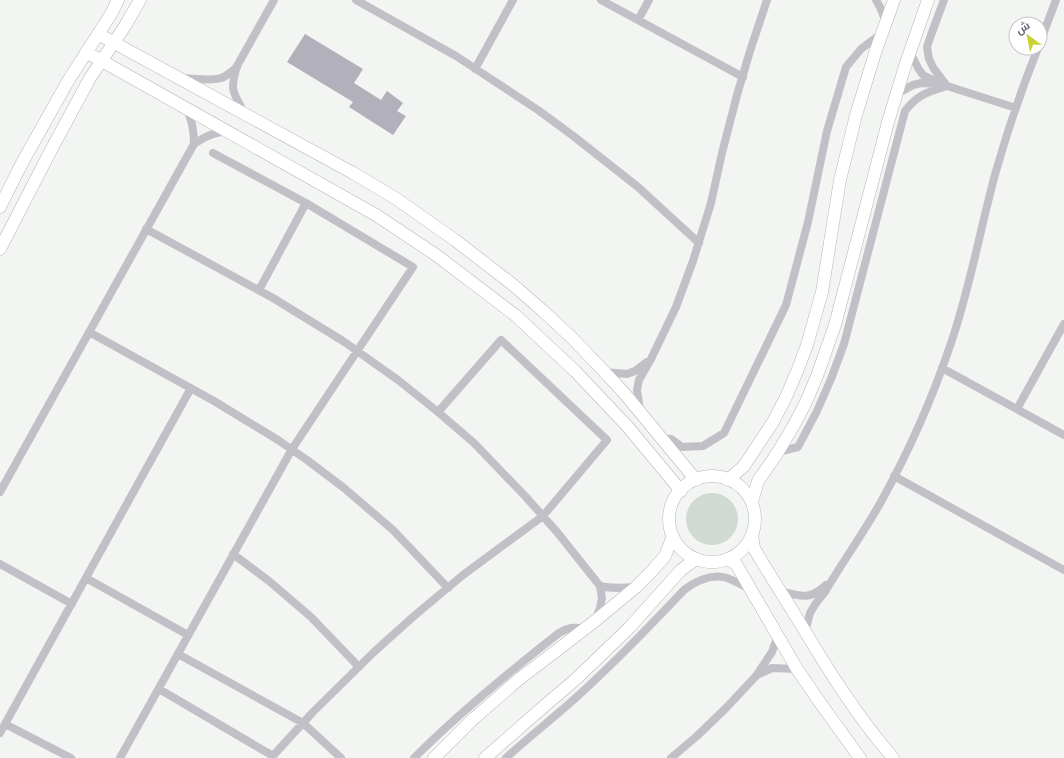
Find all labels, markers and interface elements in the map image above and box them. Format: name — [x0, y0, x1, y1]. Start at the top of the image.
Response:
north arrow — [1008, 16, 1048, 56]
text: ش — [1014, 19, 1032, 37]

